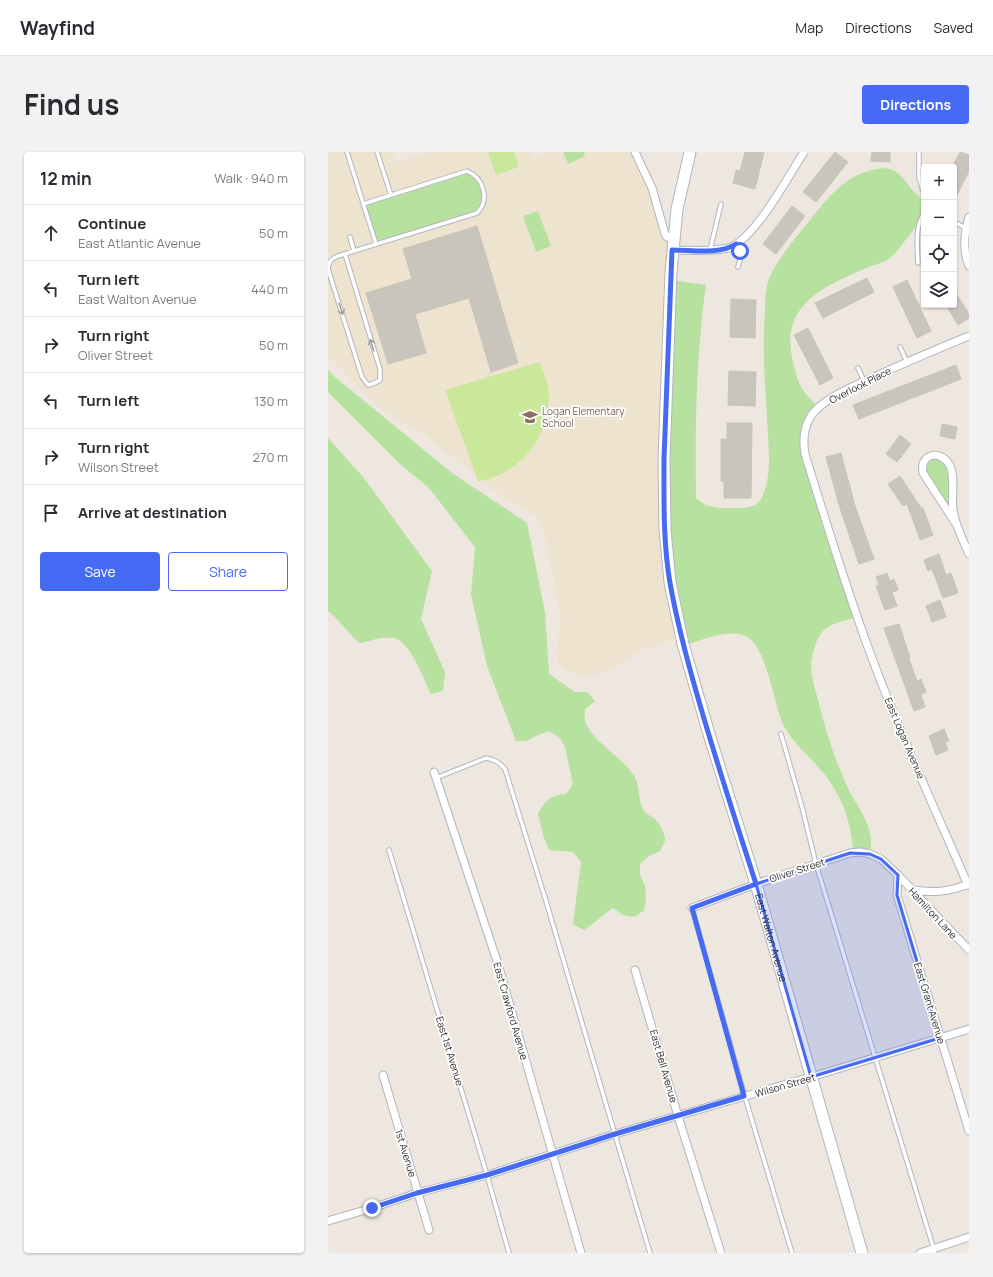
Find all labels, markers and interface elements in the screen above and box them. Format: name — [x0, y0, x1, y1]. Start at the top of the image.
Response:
text: Wayfind — [20, 15, 95, 41]
text: Map — [795, 18, 823, 37]
text: Directions — [845, 18, 912, 37]
text: Saved — [934, 18, 973, 37]
text: Find us — [24, 85, 119, 123]
button: Directions — [862, 85, 969, 124]
map controls — [921, 164, 957, 308]
button: + — [921, 164, 957, 200]
text: 12 min — [40, 167, 92, 190]
text: Walk · 940 m — [214, 169, 288, 187]
button: − — [921, 200, 957, 236]
text: Continue — [78, 213, 146, 234]
icon: ahead — [40, 222, 62, 244]
text: 50 m — [259, 224, 288, 242]
text: East Atlantic Avenue — [78, 234, 201, 252]
button: locate — [921, 236, 957, 272]
route start — [731, 242, 749, 260]
text: Turn left — [78, 269, 140, 290]
button: layers — [921, 272, 957, 308]
icon: left — [40, 278, 62, 300]
text: 440 m — [251, 280, 288, 298]
text: East Walton Avenue — [78, 290, 197, 308]
one-way arrow — [338, 302, 345, 315]
text: Turn right — [78, 325, 149, 346]
icon: right — [40, 334, 62, 356]
text: 50 m — [259, 336, 288, 354]
one-way arrow — [368, 339, 375, 352]
text: Oliver Street — [78, 346, 153, 364]
street label: Overlook Place — [827, 363, 894, 407]
icon: left — [40, 390, 62, 412]
text: Turn left — [78, 390, 140, 411]
text: 130 m — [254, 392, 288, 410]
place label: Logan Elementary School — [542, 404, 625, 430]
school or university icon: Logan Elementary School — [521, 408, 539, 426]
text: Turn right — [78, 437, 149, 458]
icon: right — [40, 446, 62, 468]
text: 270 m — [253, 448, 288, 466]
text: Wilson Street — [78, 458, 159, 476]
icon: arrive — [40, 502, 62, 524]
text: Arrive at destination — [78, 502, 227, 523]
button: Save — [40, 552, 160, 591]
button: Share — [168, 552, 288, 591]
street label: East Logan Avenue — [882, 695, 929, 781]
street label: Oliver Street — [767, 854, 827, 886]
street label: Hamilton Lane — [906, 884, 961, 942]
street label: East Walton Avenue — [752, 892, 791, 983]
street label: East Grant Avenue — [911, 960, 949, 1046]
street label: East Crawford Avenue — [490, 961, 532, 1062]
street label: East 1st Avenue — [433, 1015, 467, 1088]
street label: East Bell Avenue — [647, 1028, 681, 1104]
street label: Wilson Street — [753, 1070, 817, 1100]
street label: 1st Avenue — [392, 1127, 420, 1179]
route end — [363, 1199, 381, 1217]

